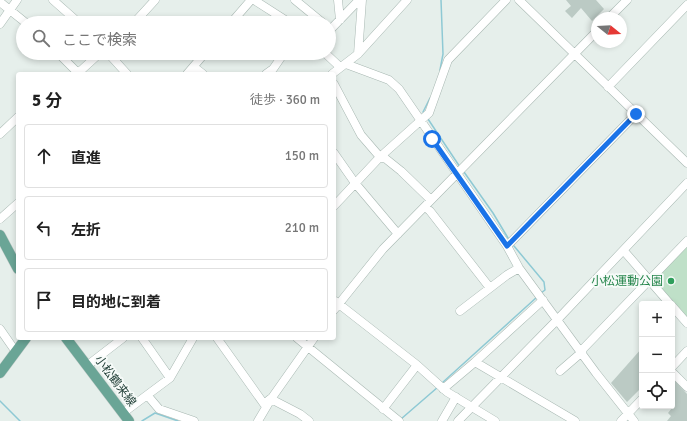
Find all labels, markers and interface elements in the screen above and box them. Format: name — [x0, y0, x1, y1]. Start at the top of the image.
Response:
north arrow — [591, 12, 627, 48]
search box — [16, 16, 336, 60]
icon: search — [30, 27, 52, 49]
text: ここで検索 — [62, 31, 137, 49]
text: 5 分 — [32, 90, 62, 111]
text: 徒歩 · 360 m — [250, 92, 320, 108]
route end — [627, 105, 645, 123]
route start — [423, 130, 441, 148]
icon: ahead — [33, 145, 55, 167]
text: 150 m — [285, 148, 319, 164]
text: 直進 — [71, 149, 101, 167]
icon: left — [33, 217, 55, 239]
text: 210 m — [285, 220, 319, 236]
text: 左折 — [71, 221, 101, 239]
place label: 小松運動公園 — [591, 274, 663, 289]
marker: 小松運動公園 — [666, 276, 676, 286]
icon: arrive — [33, 289, 55, 311]
text: 目的地に到着 — [71, 293, 161, 311]
map controls — [639, 301, 675, 409]
button: + — [639, 301, 675, 337]
button: − — [639, 337, 675, 373]
street label: 小松鶴来線 — [91, 353, 139, 409]
button: locate — [639, 373, 675, 409]

